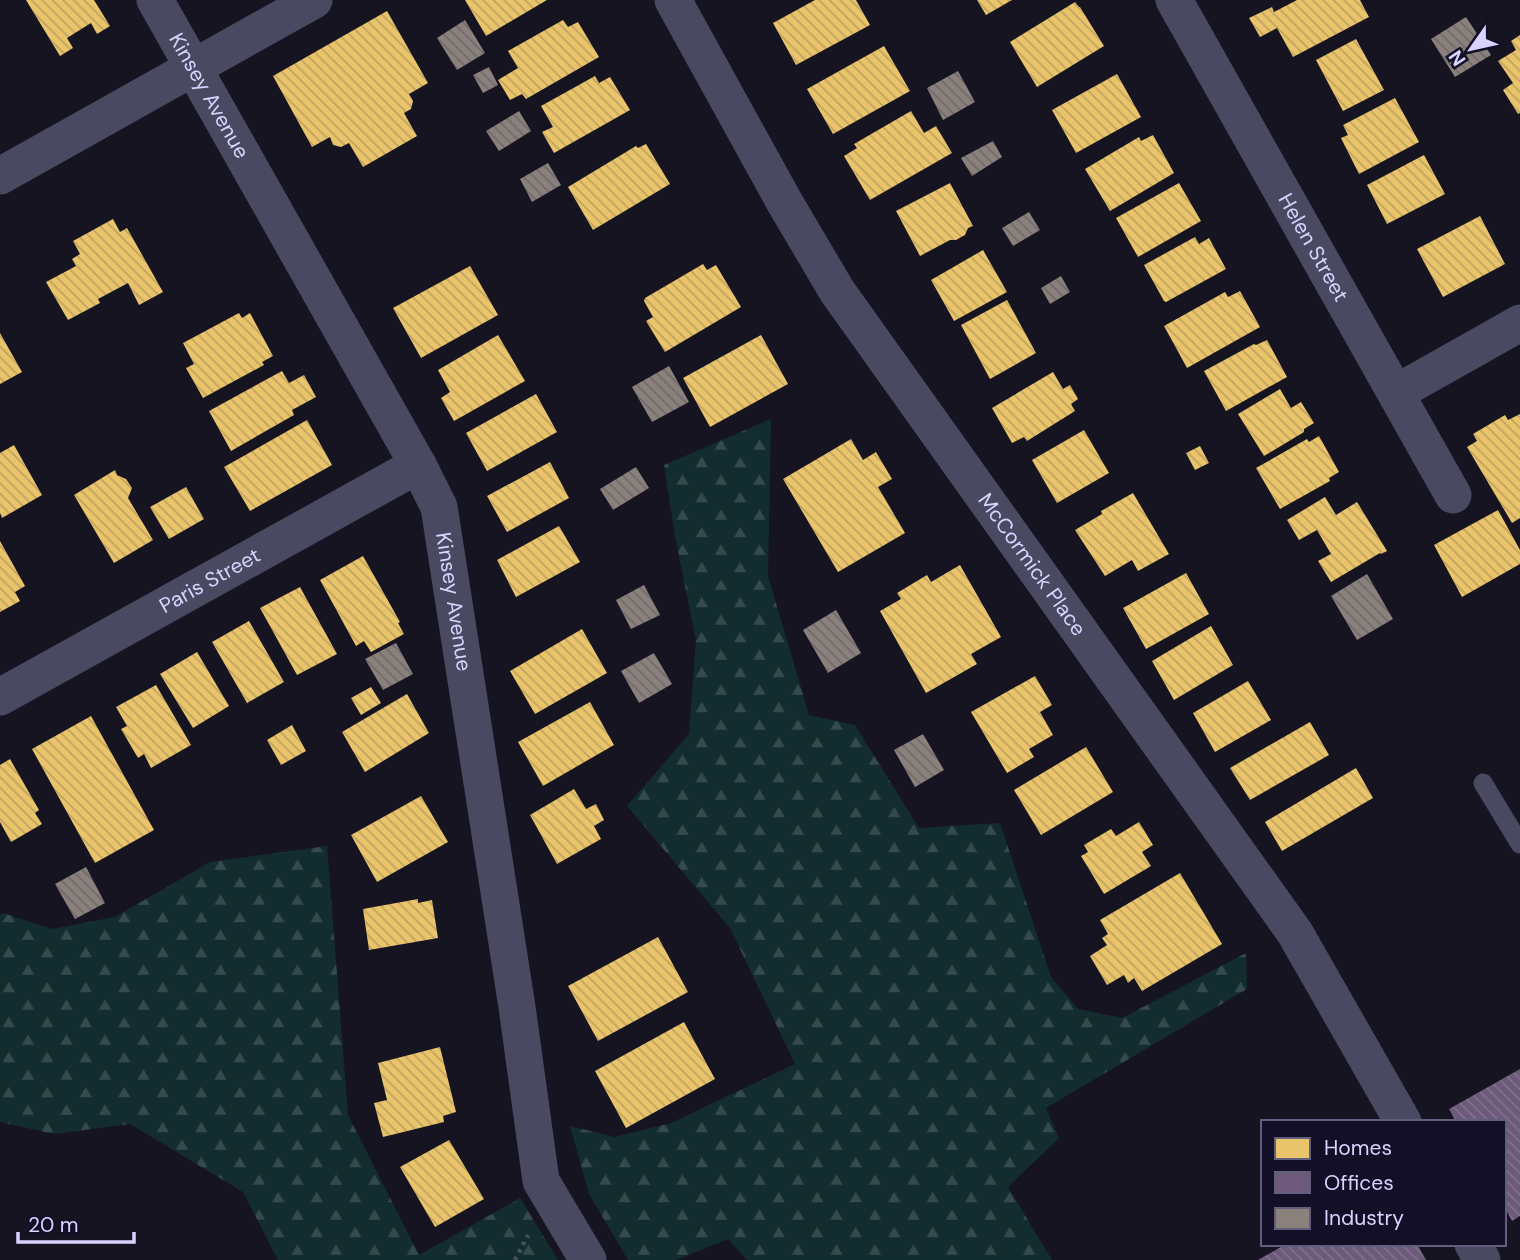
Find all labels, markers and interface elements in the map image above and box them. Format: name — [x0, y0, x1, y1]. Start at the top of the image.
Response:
north arrow — [1436, 14, 1506, 84]
street label: Kinsey Avenue — [162, 28, 256, 164]
text: N — [1443, 45, 1472, 71]
street label: Helen Street — [1272, 188, 1355, 307]
street label: McCormick Place — [972, 487, 1093, 642]
street label: Kinsey Avenue — [429, 530, 478, 673]
street label: Paris Street — [154, 541, 265, 620]
legend — [1261, 1120, 1506, 1246]
text: Homes — [1324, 1134, 1392, 1162]
text: Offices — [1324, 1169, 1394, 1197]
scale bar — [18, 1200, 133, 1244]
text: Industry — [1324, 1204, 1404, 1232]
text: 20 m — [28, 1211, 79, 1239]

